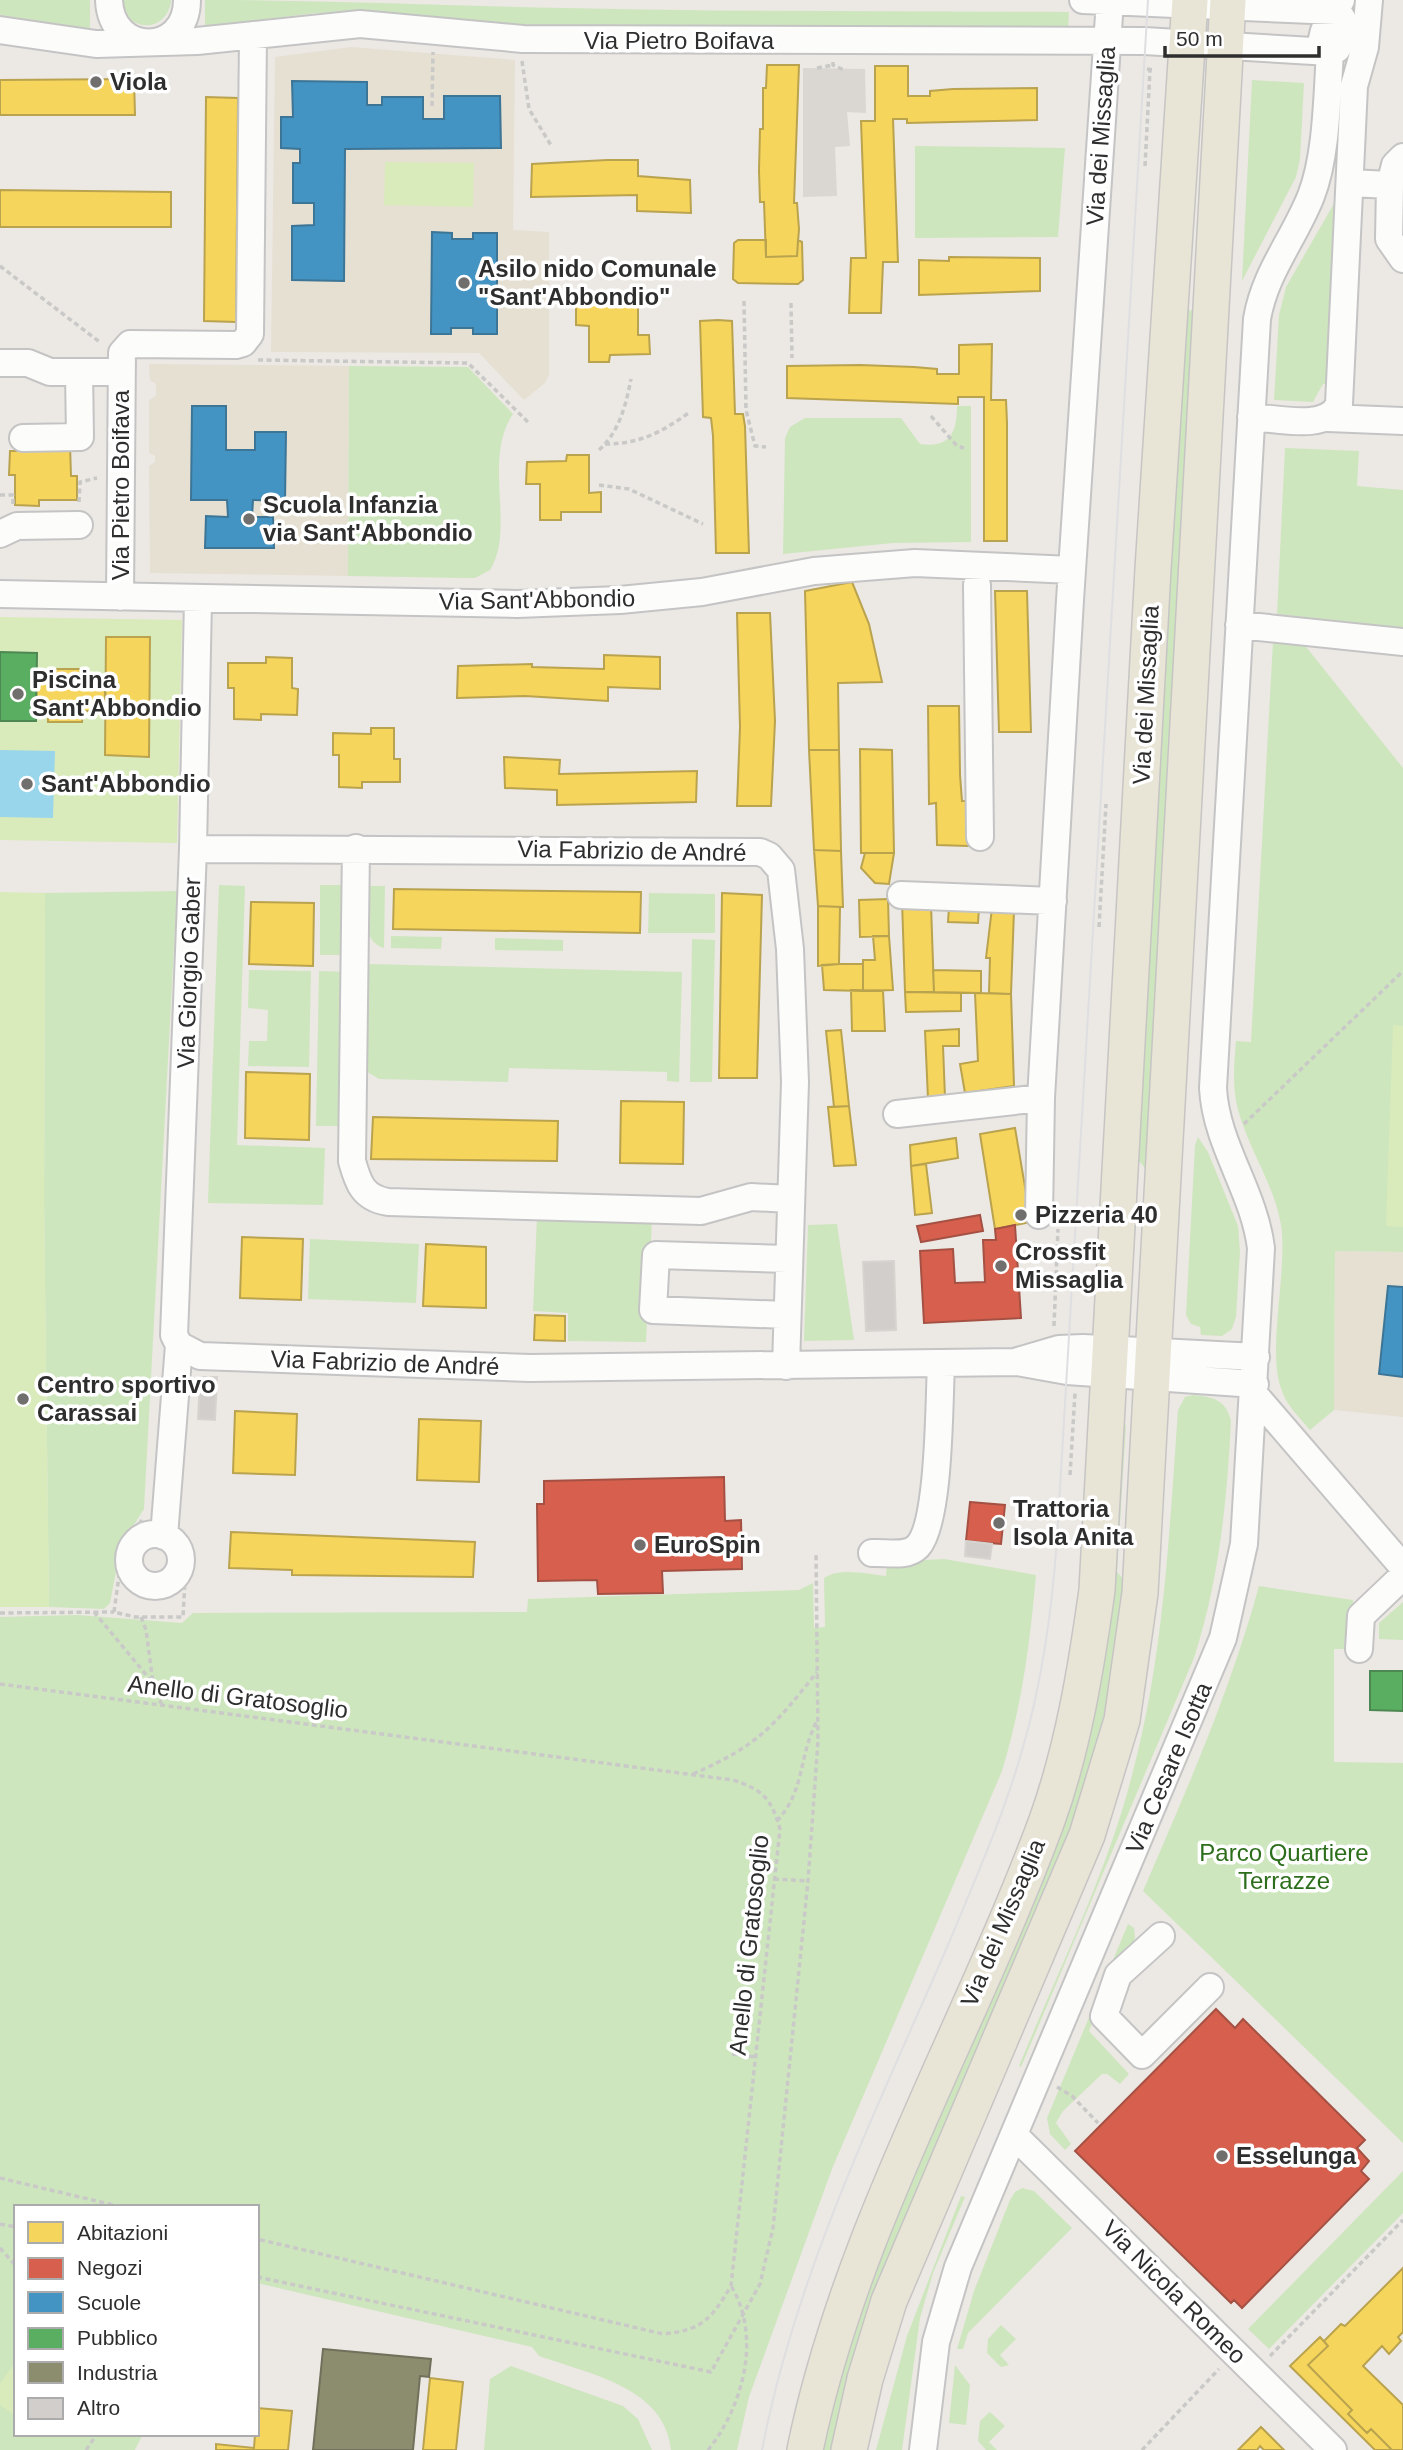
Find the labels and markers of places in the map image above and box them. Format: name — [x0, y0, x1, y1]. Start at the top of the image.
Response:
place label: Viola — [110, 68, 168, 95]
marker: Viola — [88, 74, 104, 90]
place label: Asilo nido Comunale "Sant'Abbondio" — [478, 255, 717, 310]
marker: Asilo nido Comunale "Sant'Abbondio" — [456, 275, 472, 291]
place label: Scuola Infanzia via Sant'Abbondio — [263, 491, 473, 546]
marker: Scuola Infanzia via Sant'Abbondio — [241, 511, 257, 527]
place label: Piscina Sant'Abbondio — [32, 666, 202, 721]
marker: Piscina Sant'Abbondio — [10, 686, 26, 702]
place label: Sant'Abbondio — [41, 770, 211, 797]
marker: Sant'Abbondio — [19, 776, 35, 792]
place label: Pizzeria 40 — [1035, 1201, 1158, 1228]
marker: Pizzeria 40 — [1013, 1207, 1029, 1223]
place label: Crossfit Missaglia — [1015, 1238, 1124, 1293]
marker: Crossfit Missaglia — [993, 1258, 1009, 1274]
place label: Centro sportivo Carassai — [37, 1371, 216, 1426]
marker: Centro sportivo Carassai — [15, 1391, 31, 1407]
place label: Trattoria Isola Anita — [1013, 1495, 1134, 1550]
marker: Trattoria Isola Anita — [991, 1515, 1007, 1531]
place label: EuroSpin — [654, 1531, 761, 1558]
marker: EuroSpin — [632, 1537, 648, 1553]
place label: Esselunga — [1236, 2142, 1357, 2169]
marker: Esselunga — [1214, 2148, 1230, 2164]

